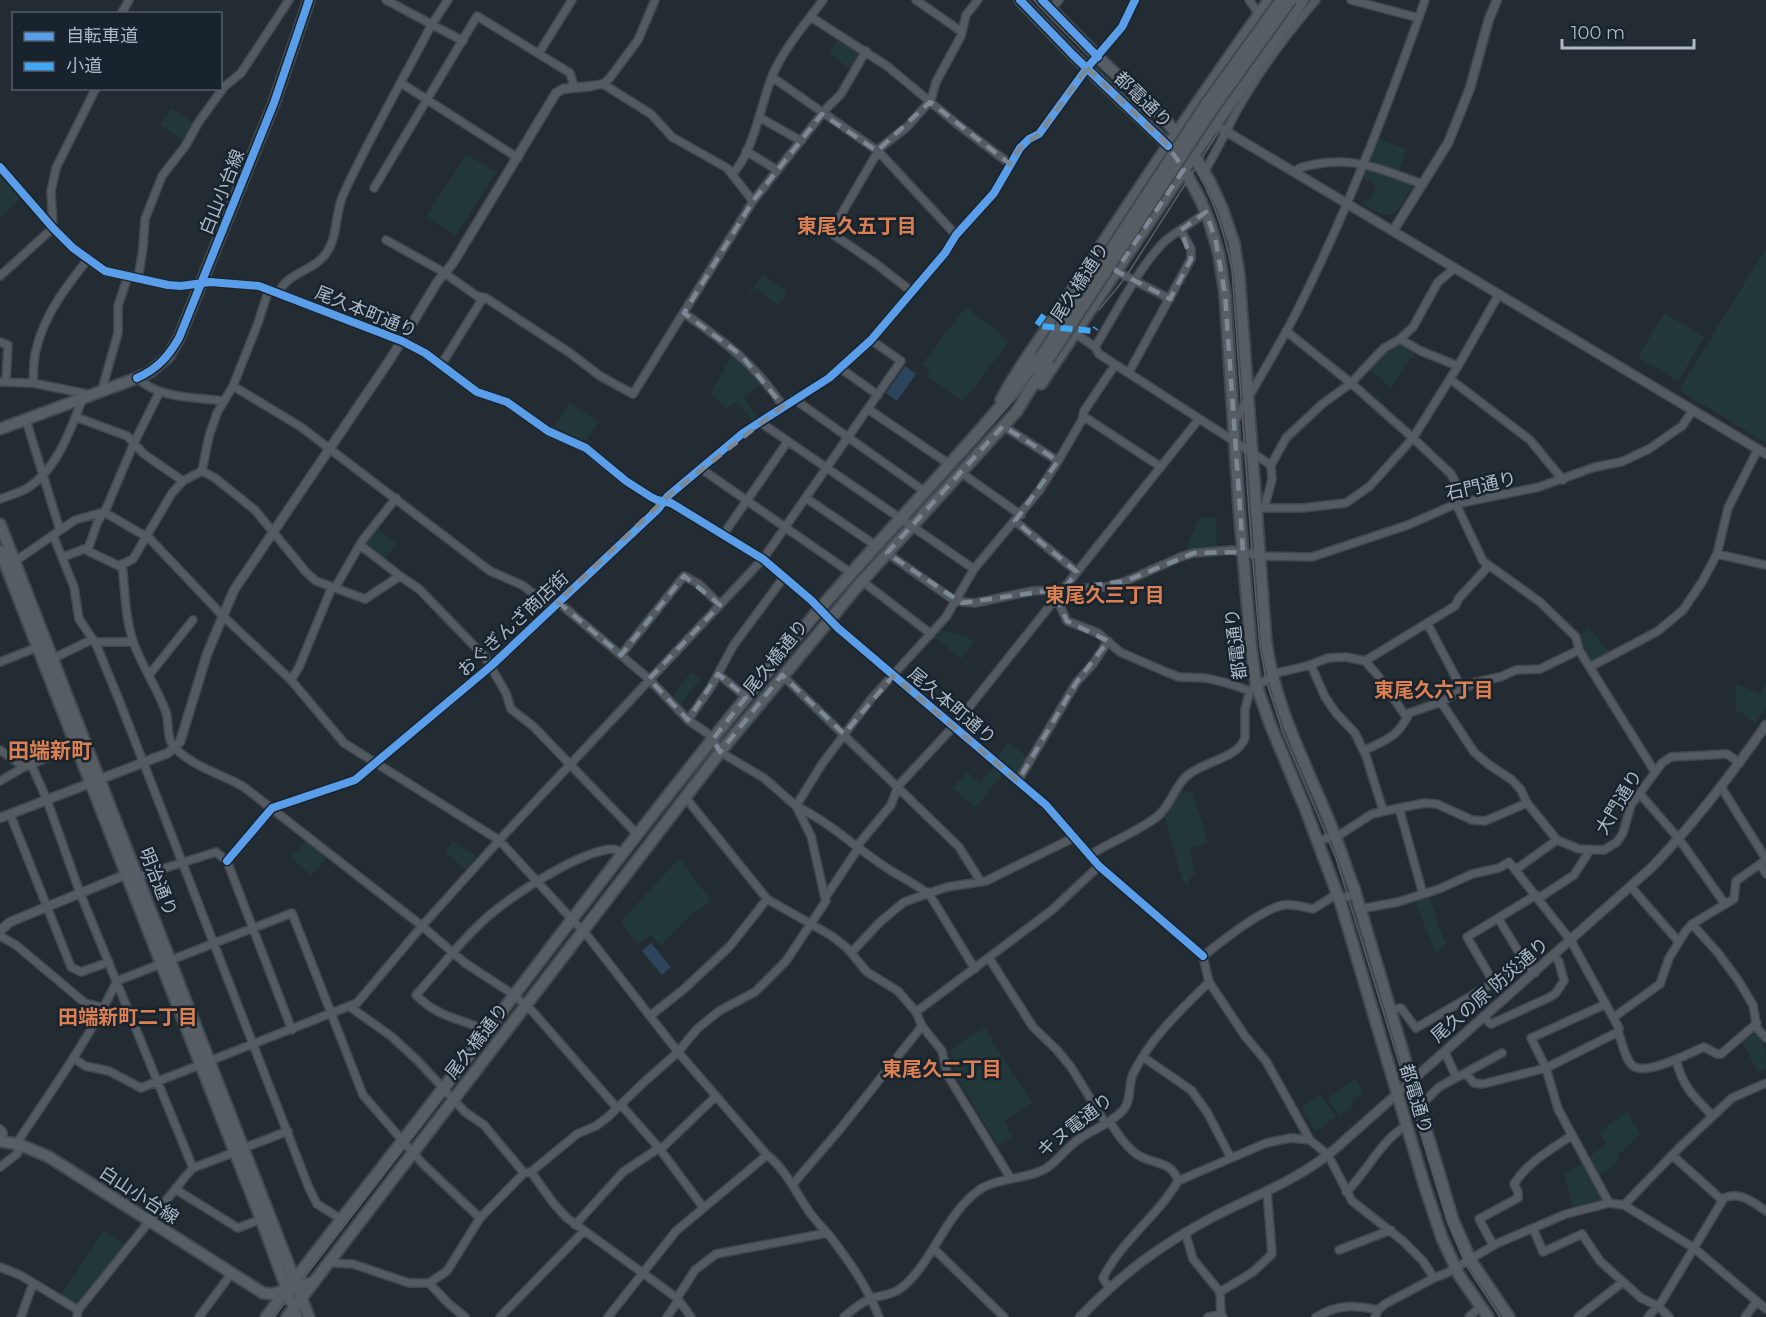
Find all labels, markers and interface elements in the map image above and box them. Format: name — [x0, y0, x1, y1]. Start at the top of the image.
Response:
legend — [12, 12, 222, 90]
scale bar — [1562, 12, 1694, 50]
text: 100 m — [1571, 22, 1625, 44]
text: 自転車道 — [66, 25, 138, 47]
text: 小道 — [66, 55, 102, 77]
street label: 都電通り — [1109, 67, 1177, 133]
street label: 白山小台線 — [195, 146, 249, 238]
district label: 東尾久五丁目 — [797, 214, 917, 238]
street label: 尾久橋通り — [1046, 238, 1114, 326]
street label: 尾久本町通り — [312, 282, 420, 342]
street label: 石門通り — [1443, 467, 1519, 505]
street label: おぐぎんざ商店街 — [453, 567, 573, 681]
district label: 東尾久三丁目 — [1045, 583, 1165, 607]
street label: 都電通り — [1221, 607, 1251, 681]
street label: 尾久橋通り — [739, 615, 813, 699]
street label: 尾久本町通り — [904, 663, 1000, 749]
district label: 東尾久六丁目 — [1374, 678, 1494, 702]
district label: 田端新町 — [8, 738, 92, 763]
street label: 大門通り — [1591, 765, 1647, 839]
street label: 明治通り — [134, 845, 182, 919]
street label: 尾久の原 防災通り — [1427, 933, 1553, 1047]
street label: 尾久橋通り — [441, 999, 513, 1083]
district label: 田端新町二丁目 — [58, 1005, 198, 1029]
district label: 東尾久二丁目 — [882, 1057, 1002, 1081]
street label: 都電通り — [1395, 1061, 1437, 1137]
street label: キヌ電通り — [1033, 1089, 1117, 1161]
street label: 白山小台線 — [95, 1161, 183, 1229]

